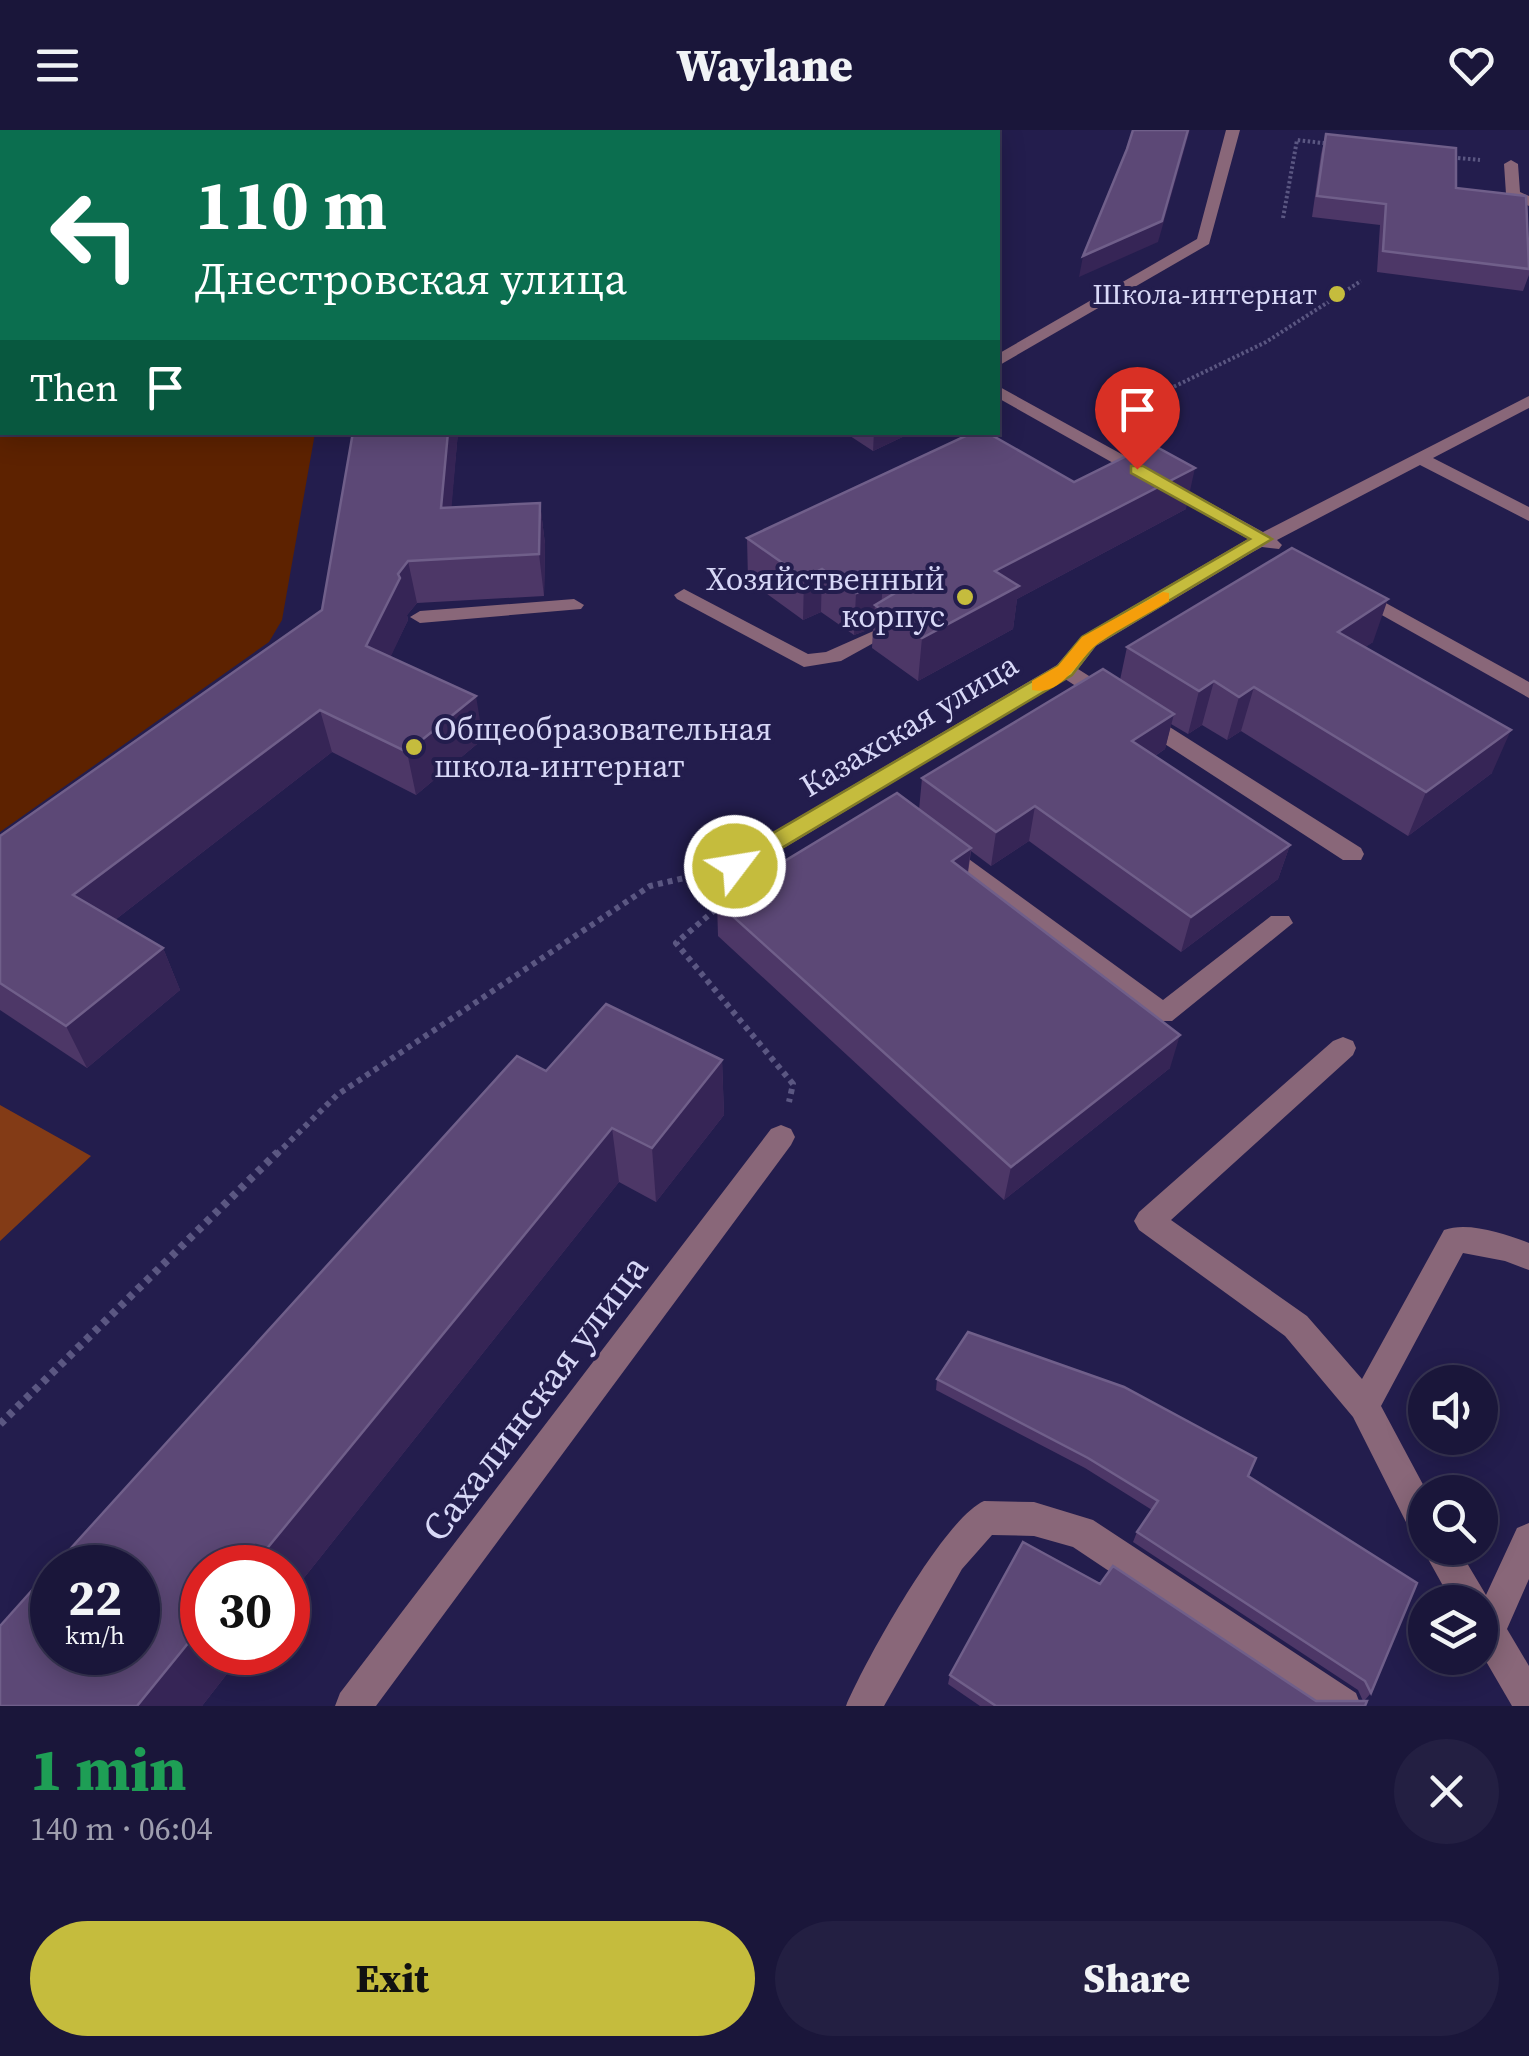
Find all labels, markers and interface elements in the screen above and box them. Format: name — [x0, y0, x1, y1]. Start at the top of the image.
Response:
text: Waylane — [676, 34, 853, 96]
icon: menu — [30, 38, 85, 93]
icon: heart — [1444, 38, 1499, 93]
text: 110 m — [195, 156, 387, 252]
icon: left — [30, 170, 160, 300]
text: Днестровская улица — [195, 247, 627, 309]
place label: Школа-интернат — [1092, 275, 1317, 313]
marker: Школа-интернат — [1326, 283, 1348, 305]
icon: arrive — [138, 360, 193, 415]
text: Then — [30, 362, 118, 414]
pin — [1095, 367, 1180, 470]
icon: arrive — [1110, 382, 1165, 437]
place label: Хозяйственный корпус — [706, 557, 945, 638]
marker: Хозяйственный корпус — [954, 586, 976, 608]
street label: Казахская улица — [792, 642, 1027, 807]
place label: Общеобразовательная школа-интернат — [434, 707, 772, 788]
marker: Общеобразовательная школа-интернат — [403, 736, 425, 758]
position arrow — [683, 814, 787, 918]
street label: Сахалинская улица — [410, 1243, 660, 1552]
map controls — [1408, 1365, 1498, 1675]
button: sound — [1408, 1365, 1498, 1455]
button: search — [1408, 1475, 1498, 1565]
speed limit sign: 30 — [180, 1545, 310, 1675]
text: 22 — [68, 1563, 122, 1632]
button: layers — [1408, 1585, 1498, 1675]
text: km/h — [65, 1618, 125, 1652]
text: 1 min — [30, 1728, 186, 1810]
button: close — [1394, 1739, 1499, 1844]
text: 140 m · 06:04 — [30, 1807, 212, 1851]
button: Exit — [30, 1921, 755, 2036]
button: Share — [775, 1921, 1499, 2036]

